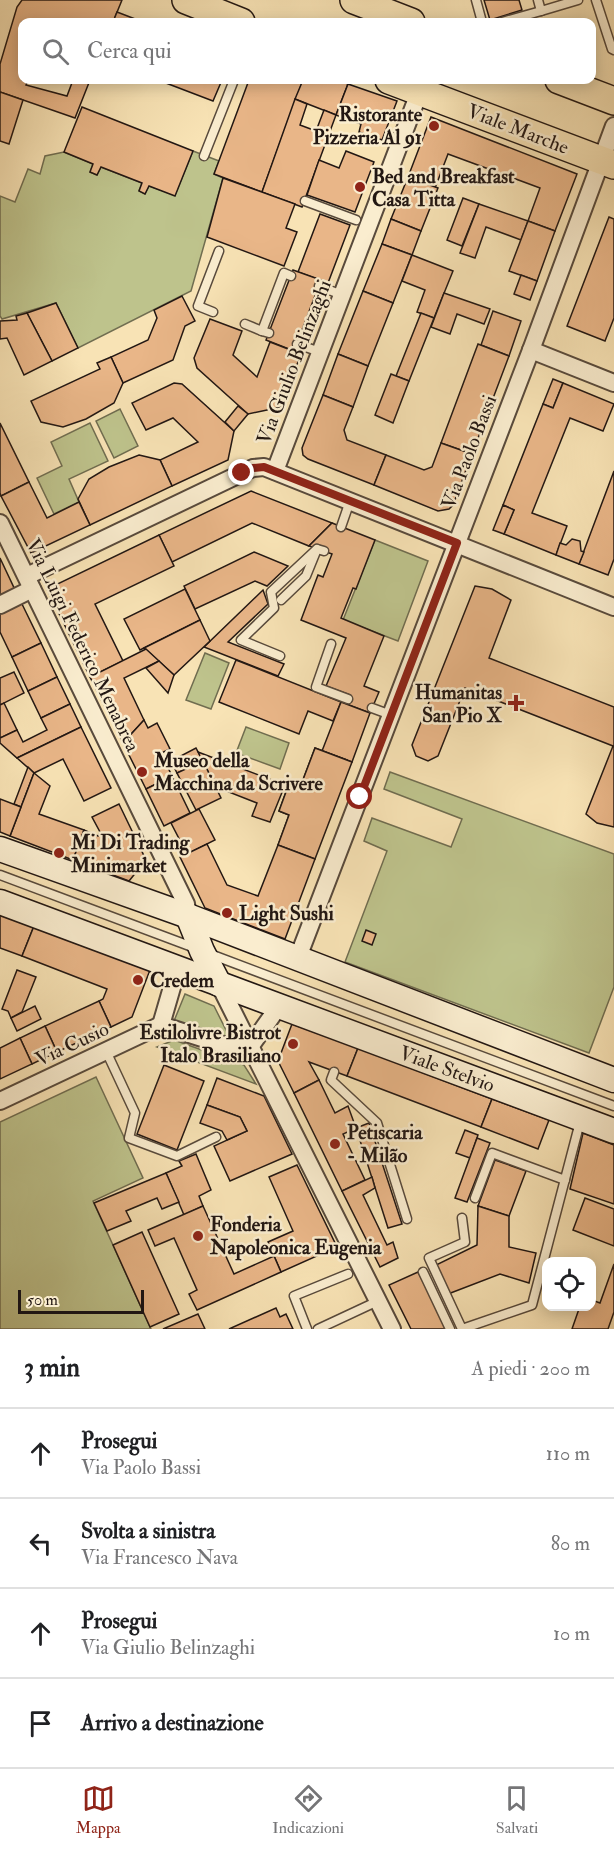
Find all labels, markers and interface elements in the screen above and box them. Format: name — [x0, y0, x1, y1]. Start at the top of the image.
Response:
search box — [18, 18, 596, 84]
icon: search — [39, 35, 72, 68]
text: Cerca qui — [87, 37, 172, 65]
street label: Viale Marche — [464, 98, 572, 160]
place label: Ristorante Pizzeria Al 91 — [313, 102, 423, 150]
marker: Ristorante Pizzeria Al 91 — [427, 119, 441, 133]
place label: Bed and Breakfast Casa Titta — [372, 164, 515, 212]
marker: Bed and Breakfast Casa Titta — [353, 180, 367, 194]
street label: Via Giulio Belinzaghi — [251, 276, 337, 448]
street label: Via Paolo Bassi — [436, 391, 502, 513]
route end — [228, 459, 254, 485]
street label: Via Luigi Federico Menabrea — [20, 534, 146, 756]
place label: Humanitas San Pio X — [415, 680, 503, 728]
marker: Humanitas San Pio X — [507, 694, 525, 712]
place label: Museo della Macchina da Scrivere — [153, 748, 323, 796]
marker: Museo della Macchina da Scrivere — [135, 765, 149, 779]
route start — [346, 783, 372, 809]
place label: Mi Di Trading Minimarket — [70, 830, 191, 878]
marker: Mi Di Trading Minimarket — [52, 846, 66, 860]
place label: Light Sushi — [239, 901, 334, 927]
marker: Light Sushi — [220, 906, 234, 920]
place label: Credem — [150, 968, 214, 993]
marker: Credem — [131, 973, 145, 987]
street label: Via Cusio — [31, 1016, 113, 1072]
place label: Estilolivre Bistrot Italo Brasiliano — [139, 1020, 282, 1068]
marker: Estilolivre Bistrot Italo Brasiliano — [286, 1037, 300, 1051]
street label: Viale Stelvio — [396, 1040, 498, 1098]
place label: Petiscaria - Milão — [347, 1120, 423, 1168]
marker: Petiscaria - Milão — [328, 1137, 342, 1151]
place label: Fonderia Napoleonica Eugenia — [209, 1212, 382, 1261]
marker: Fonderia Napoleonica Eugenia — [191, 1229, 205, 1243]
map controls — [542, 1257, 596, 1311]
button: locate — [542, 1257, 596, 1311]
scale bar — [18, 1287, 144, 1314]
text: 50 m — [27, 1290, 58, 1310]
text: 3 min — [24, 1352, 80, 1384]
text: A piedi · 200 m — [472, 1356, 590, 1381]
text: Prosegui — [81, 1427, 157, 1455]
icon: ahead — [24, 1437, 57, 1470]
text: 110 m — [546, 1441, 590, 1466]
text: Via Paolo Bassi — [81, 1455, 201, 1480]
text: Svolta a sinistra — [81, 1517, 215, 1545]
icon: left — [24, 1527, 57, 1560]
text: 80 m — [551, 1531, 590, 1556]
text: Via Francesco Nava — [81, 1545, 238, 1570]
text: Prosegui — [81, 1607, 157, 1635]
icon: ahead — [24, 1617, 57, 1650]
text: 10 m — [553, 1621, 590, 1646]
text: Via Giulio Belinzaghi — [81, 1635, 255, 1660]
icon: arrive — [24, 1707, 57, 1740]
text: Arrivo a destinazione — [81, 1709, 264, 1737]
tab: Mappa — [76, 1782, 121, 1838]
tab: Indicazioni — [272, 1782, 344, 1838]
tab: Salvati — [496, 1782, 538, 1838]

